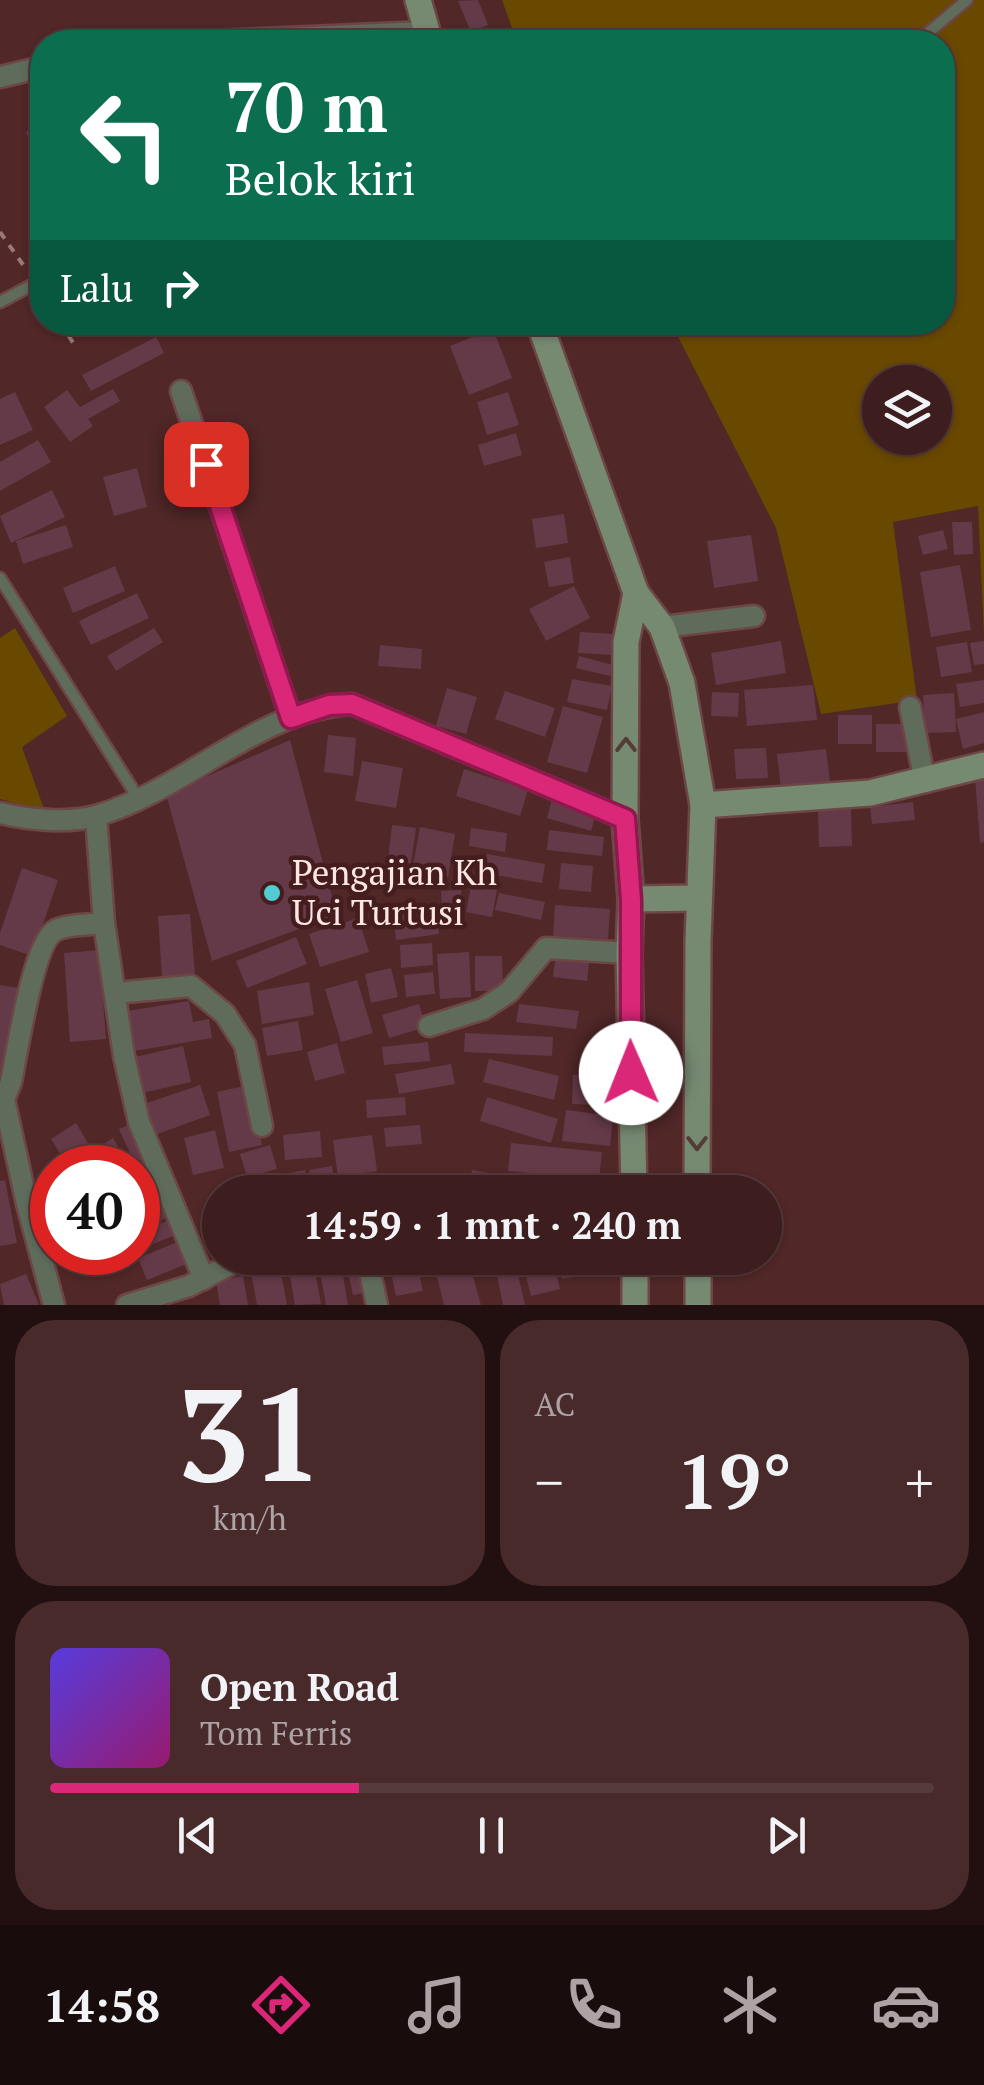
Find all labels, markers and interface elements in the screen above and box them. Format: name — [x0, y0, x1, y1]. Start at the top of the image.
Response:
text: 70 m — [225, 59, 388, 152]
icon: left — [60, 70, 190, 200]
text: Belok kiri — [225, 148, 416, 208]
icon: right — [153, 260, 208, 315]
text: Lalu — [60, 263, 133, 313]
map controls — [862, 365, 952, 455]
button: layers — [862, 365, 952, 455]
pin — [164, 422, 249, 507]
icon: arrive — [179, 437, 234, 492]
one-way arrow — [615, 737, 636, 753]
place label: Pengajian Kh Uci Turtusi — [292, 849, 497, 935]
marker: Pengajian Kh Uci Turtusi — [261, 882, 283, 904]
position arrow — [579, 1021, 683, 1125]
one-way arrow — [686, 1136, 708, 1152]
speed limit sign: 40 — [30, 1145, 160, 1275]
text: 14:59 · 1 mnt · 240 m — [303, 1200, 681, 1250]
text: 31 — [176, 1346, 323, 1518]
text: AC — [535, 1383, 575, 1425]
text: 19° — [676, 1431, 792, 1530]
text: − — [535, 1445, 564, 1518]
text: + — [905, 1445, 934, 1518]
text: km/h — [213, 1497, 287, 1539]
text: Open Road — [200, 1662, 399, 1712]
text: Tom Ferris — [200, 1712, 352, 1754]
icon: previous — [170, 1808, 225, 1863]
icon: pause — [464, 1808, 519, 1863]
icon: next — [759, 1808, 814, 1863]
icon: directions — [246, 1970, 316, 2040]
icon: music — [402, 1970, 472, 2040]
icon: phone — [559, 1970, 629, 2040]
icon: climate — [715, 1970, 785, 2040]
icon: car — [871, 1970, 941, 2040]
text: 14:58 — [43, 1975, 160, 2035]

